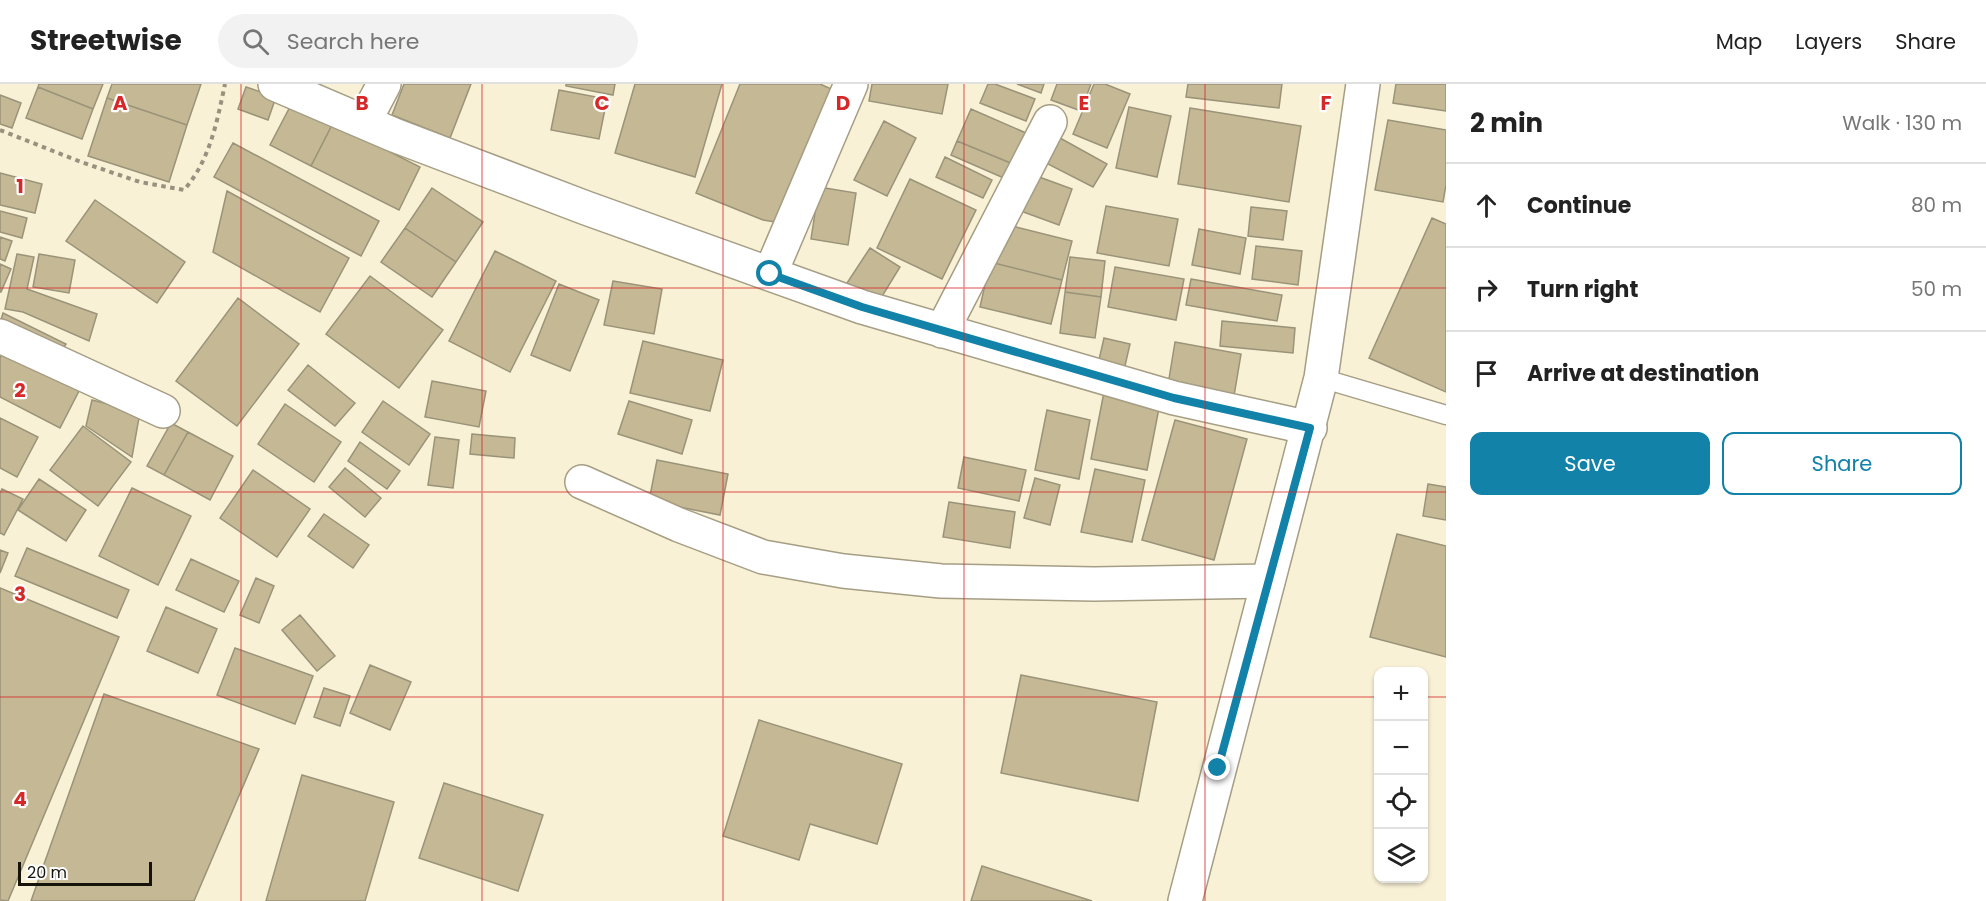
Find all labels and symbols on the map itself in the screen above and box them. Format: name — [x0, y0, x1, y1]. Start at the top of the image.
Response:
text: A — [113, 89, 128, 117]
text: B — [355, 89, 369, 117]
text: C — [594, 89, 610, 117]
text: D — [836, 89, 850, 117]
text: E — [1079, 89, 1089, 117]
text: F — [1321, 89, 1332, 117]
text: 1 — [16, 172, 24, 200]
route start — [756, 260, 782, 286]
text: 2 — [14, 376, 26, 404]
text: 3 — [14, 580, 26, 608]
route end — [1204, 754, 1230, 780]
text: 4 — [13, 785, 27, 813]
scale bar — [18, 859, 152, 886]

